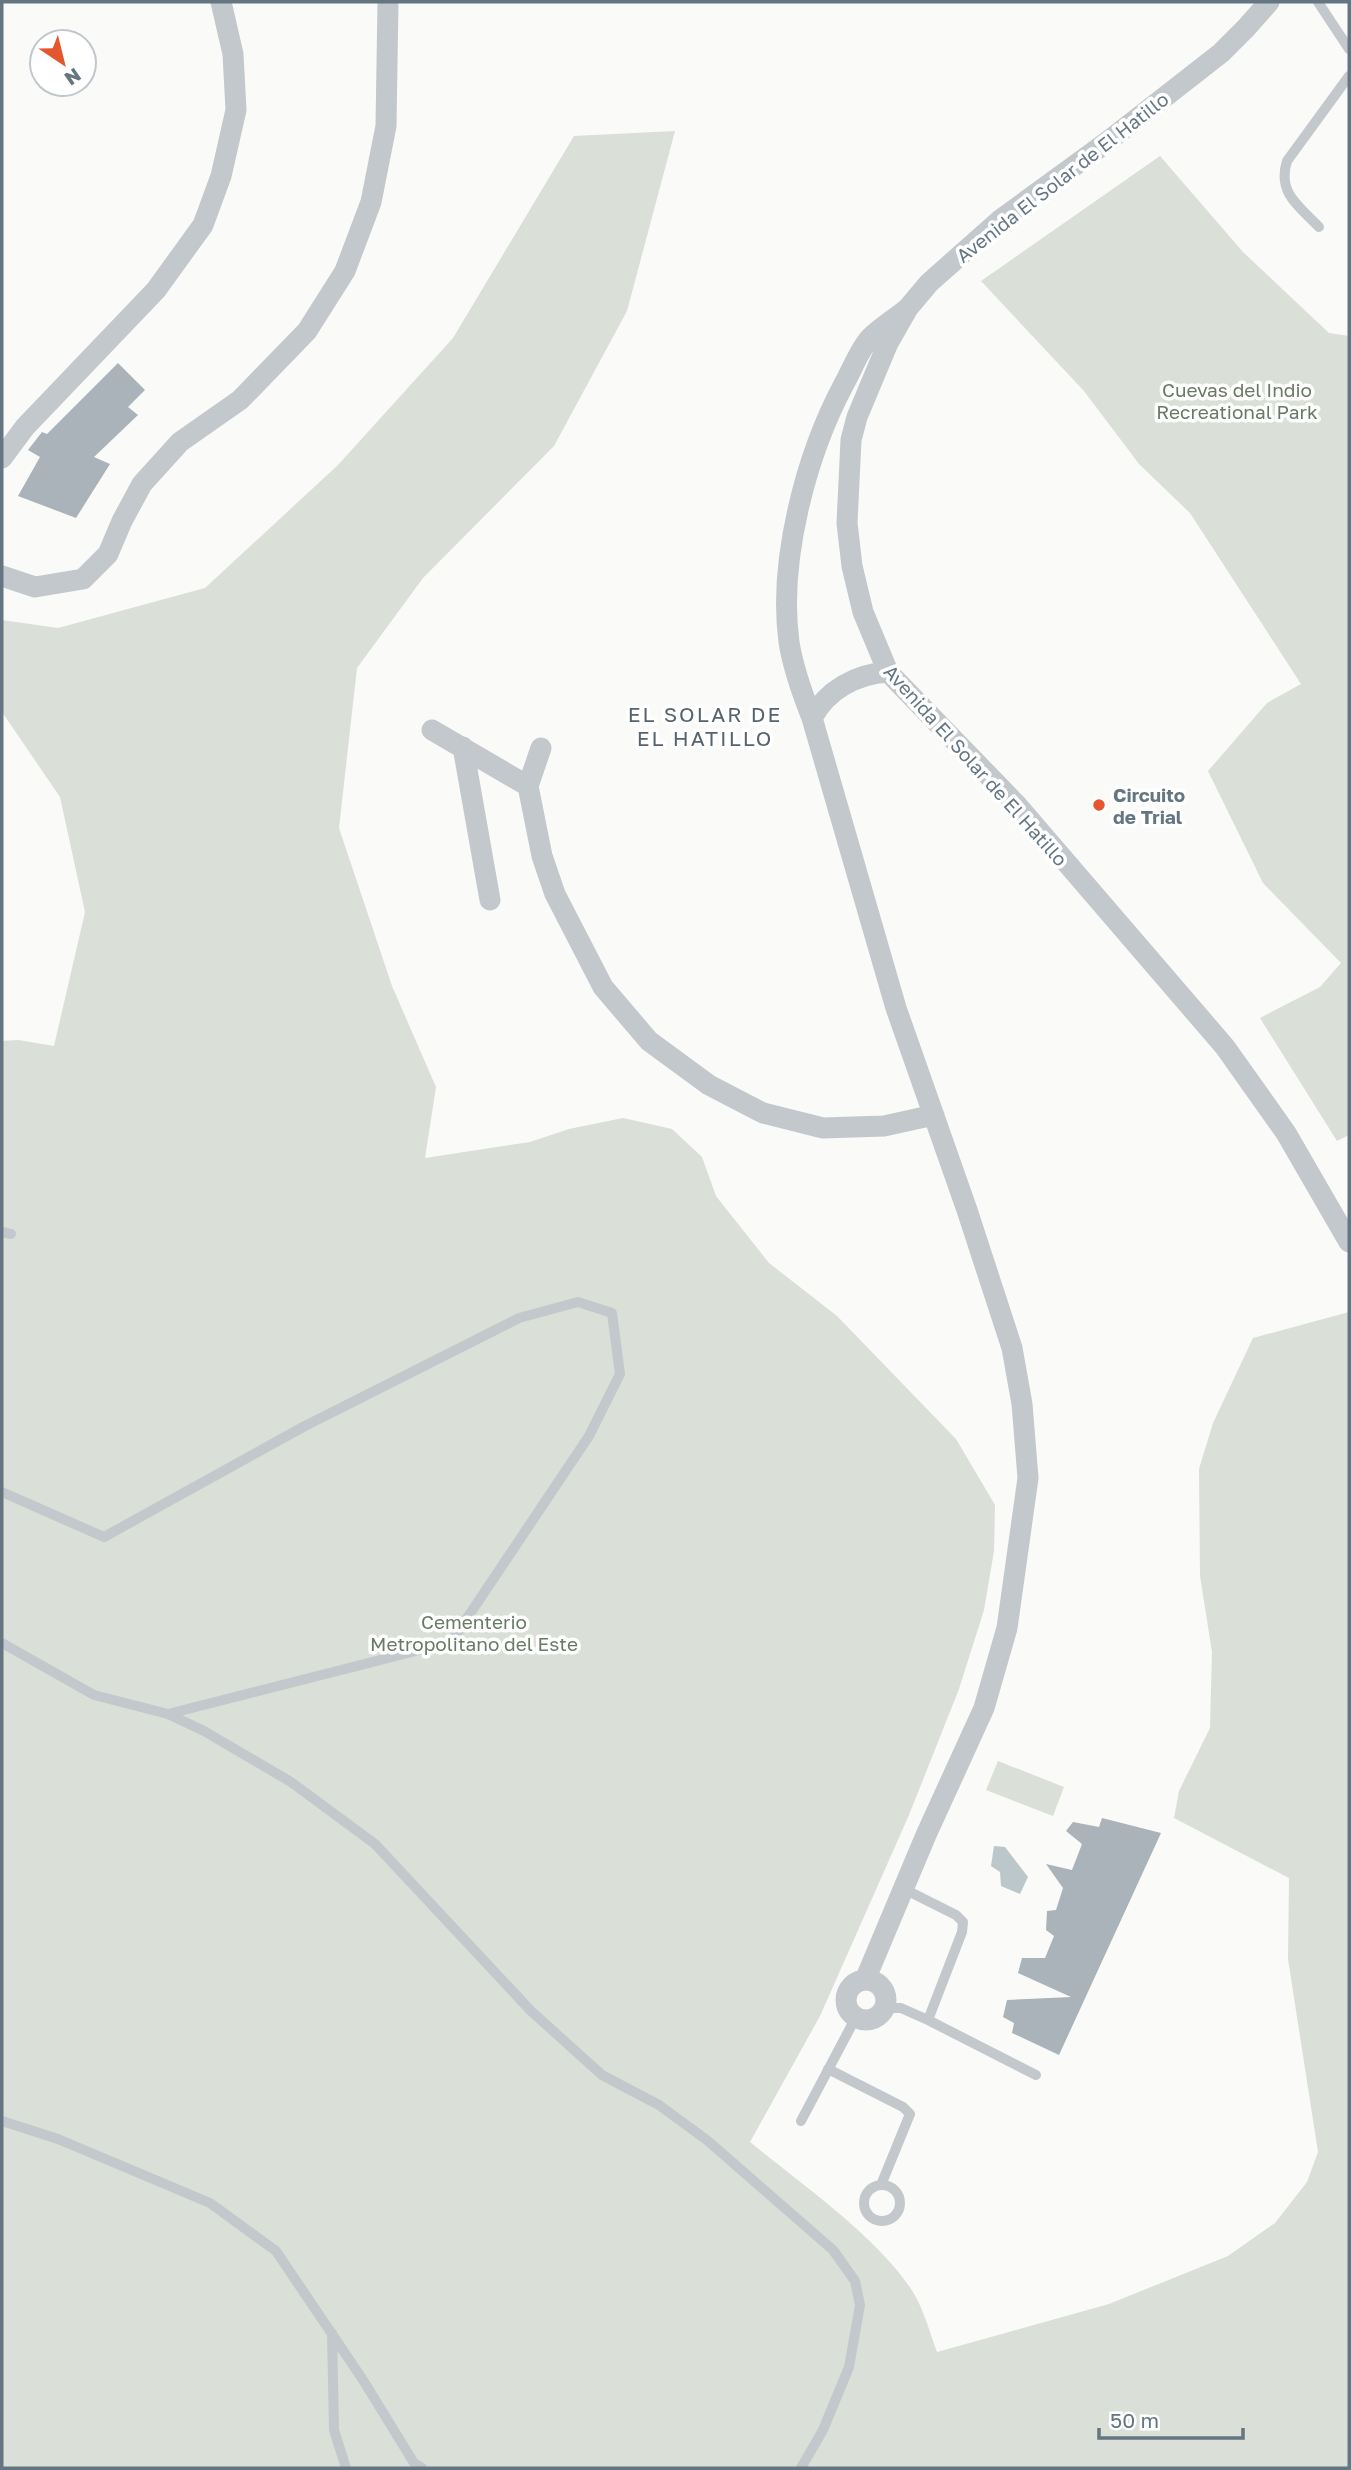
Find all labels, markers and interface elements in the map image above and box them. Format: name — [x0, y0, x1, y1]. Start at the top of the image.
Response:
north arrow — [28, 28, 98, 98]
text: N — [61, 64, 86, 91]
street label: Avenida El Solar de El Hatillo — [951, 87, 1173, 267]
park label: Cuevas del Indio Recreational Park — [1156, 378, 1318, 423]
street label: Avenida El Solar de El Hatillo — [880, 660, 1072, 870]
district label: EL SOLAR DE EL HATILLO — [628, 701, 782, 751]
place label: Circuito de Trial — [1113, 783, 1185, 828]
marker: Circuito de Trial — [1091, 797, 1107, 813]
park label: Cementerio Metropolitano del Este — [370, 1610, 578, 1655]
scale bar — [1099, 2396, 1242, 2440]
text: 50 m — [1110, 2407, 1159, 2433]

